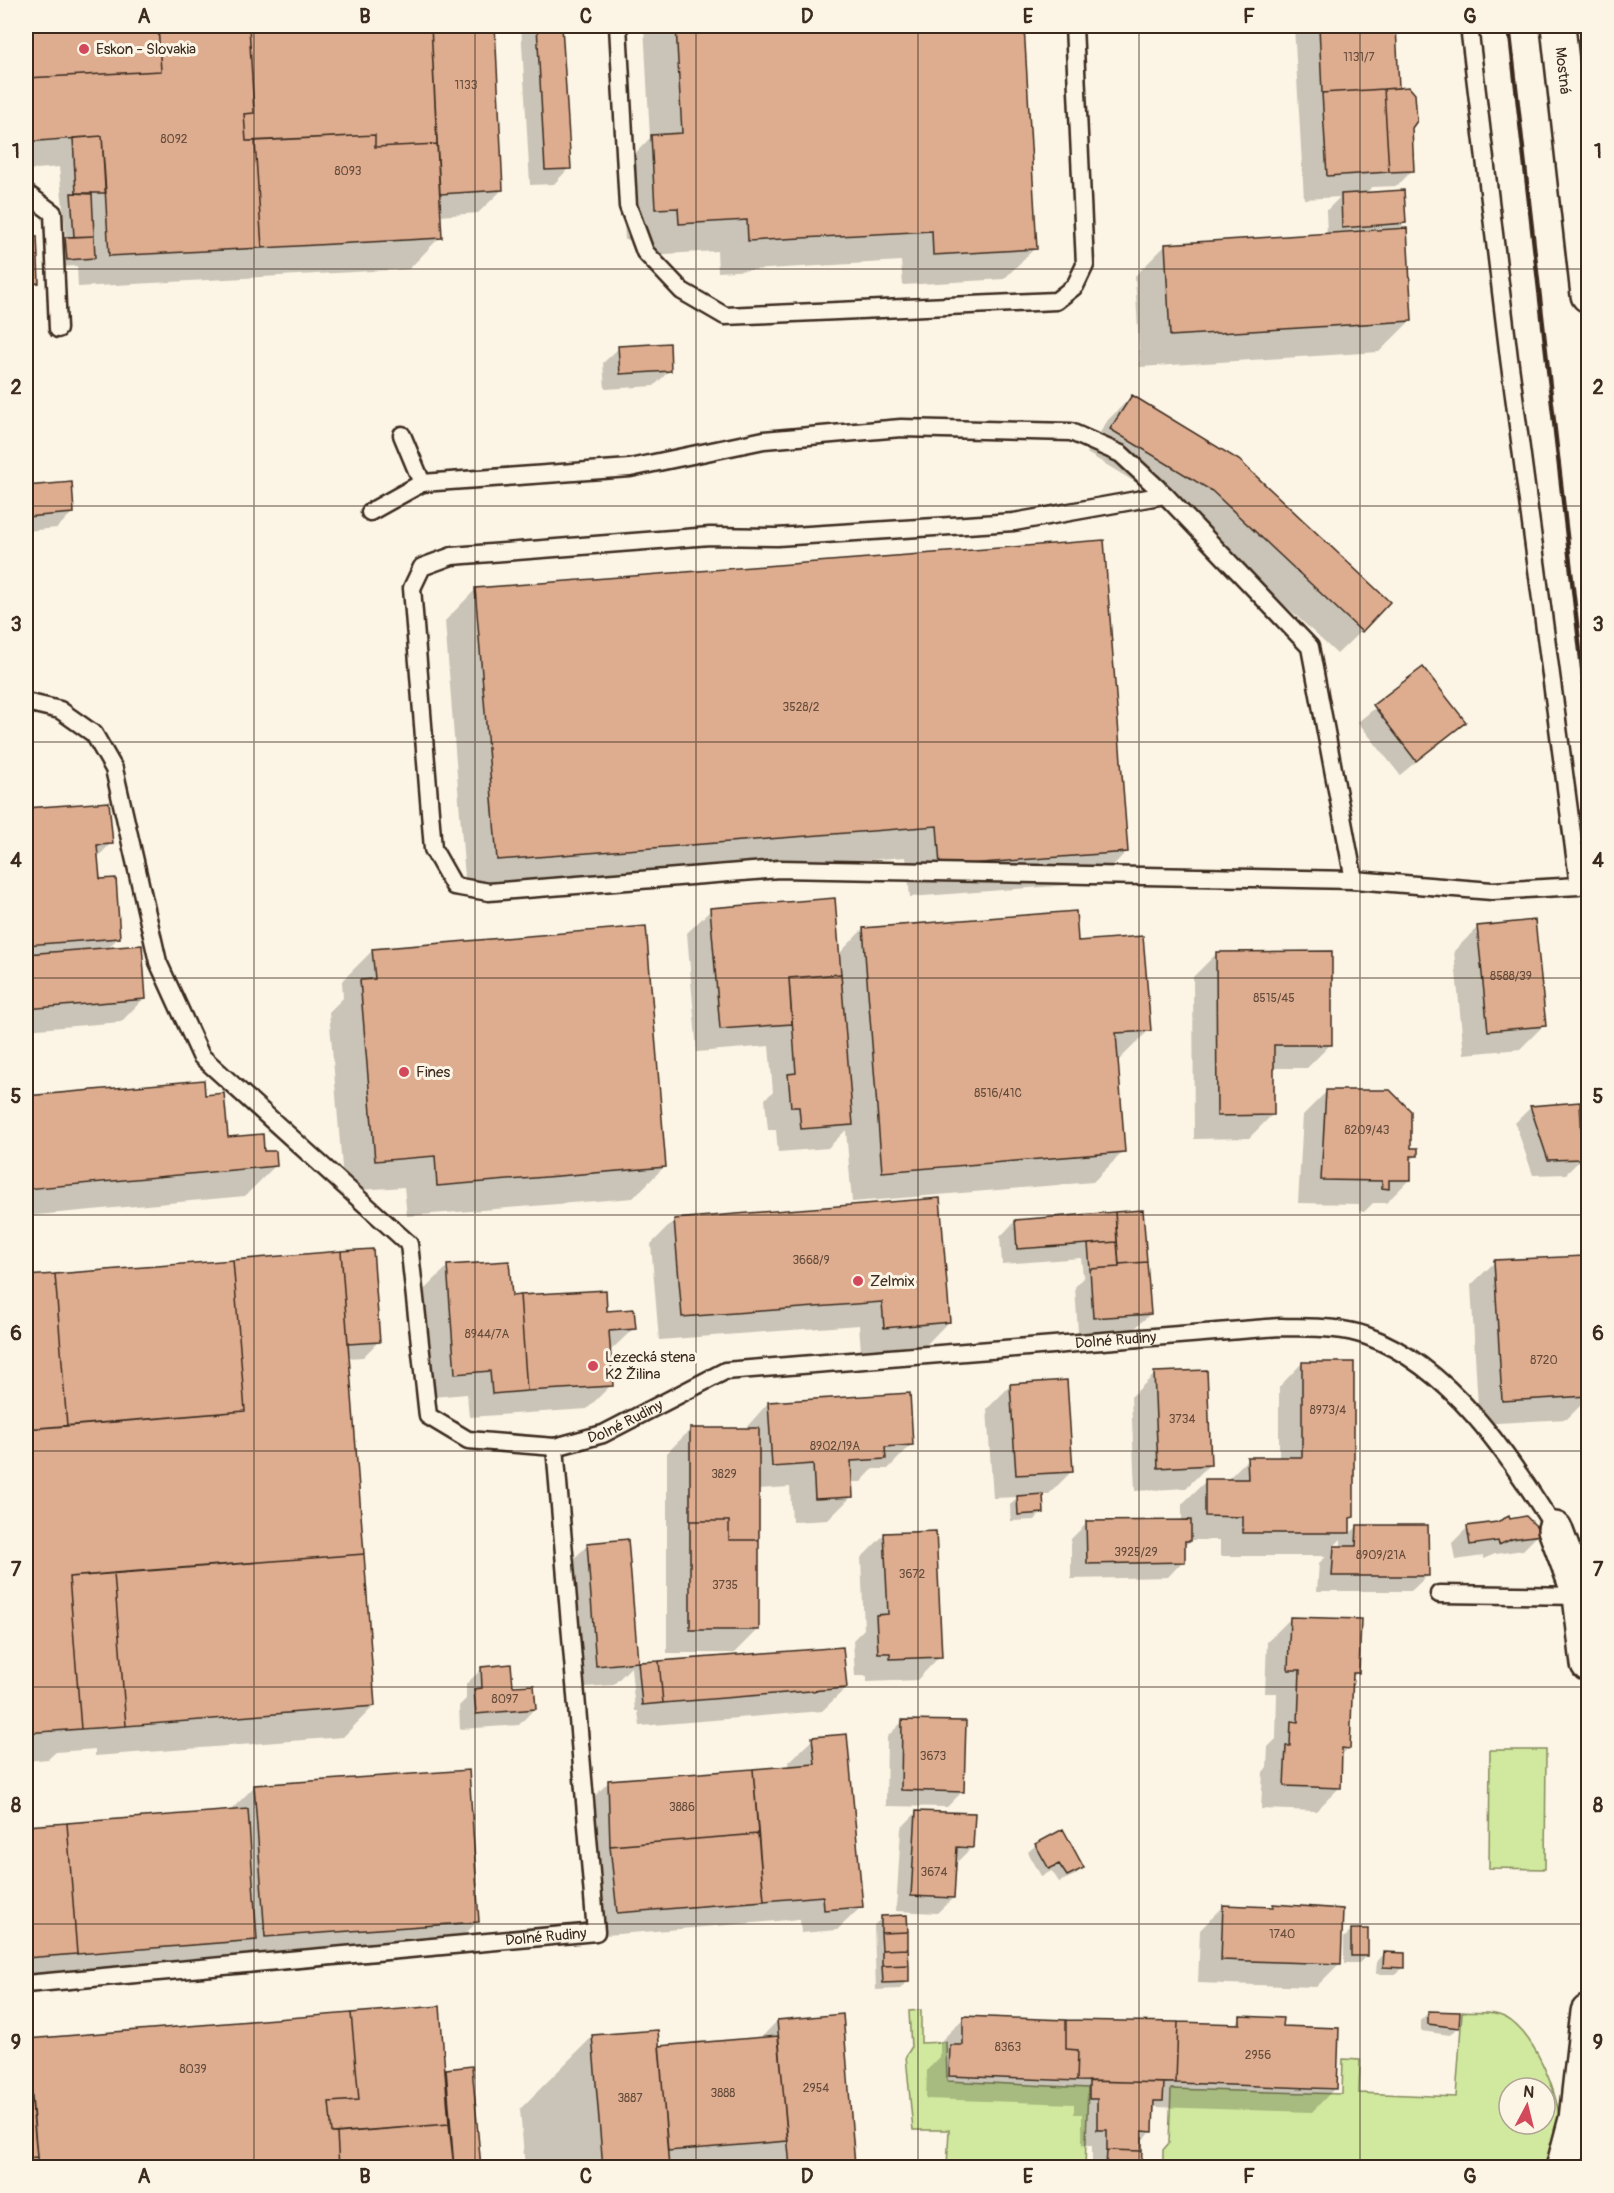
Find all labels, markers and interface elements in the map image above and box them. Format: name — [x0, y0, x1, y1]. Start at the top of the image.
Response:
text: A — [138, 4, 151, 29]
text: B — [359, 4, 371, 29]
text: C — [580, 4, 592, 29]
text: D — [801, 4, 814, 29]
text: E — [1023, 4, 1034, 29]
text: F — [1243, 4, 1255, 29]
text: G — [1463, 4, 1477, 29]
place label: Eskon - Slovakia — [96, 40, 196, 59]
marker: Eskon - Slovakia — [77, 42, 91, 56]
street label: Mostná — [1550, 46, 1575, 95]
house number: 1131/7 — [1343, 50, 1375, 65]
house number: 1133 — [455, 78, 478, 93]
house number: 8092 — [160, 132, 188, 147]
text: 1 — [12, 139, 20, 164]
text: 1 — [1594, 139, 1602, 164]
house number: 8093 — [334, 164, 362, 179]
text: 2 — [10, 375, 22, 400]
text: 2 — [1592, 375, 1604, 400]
text: 3 — [10, 612, 22, 637]
text: 3 — [1592, 612, 1604, 637]
house number: 3528/2 — [783, 700, 820, 715]
text: 4 — [10, 848, 22, 873]
text: 4 — [1592, 848, 1604, 873]
house number: 8588/39 — [1490, 969, 1532, 984]
house number: 8515/45 — [1253, 991, 1295, 1006]
place label: Fines — [416, 1063, 450, 1082]
marker: Fines — [397, 1065, 411, 1079]
text: 5 — [11, 1084, 22, 1109]
text: 5 — [1593, 1084, 1604, 1109]
house number: 8516/41C — [974, 1086, 1022, 1101]
house number: 8209/43 — [1344, 1123, 1390, 1138]
house number: 3668/9 — [792, 1253, 830, 1268]
place label: Zelmix — [870, 1272, 915, 1291]
marker: Zelmix — [851, 1274, 865, 1288]
text: 6 — [10, 1321, 22, 1346]
text: 6 — [1592, 1321, 1604, 1346]
house number: 8944/7A — [465, 1327, 510, 1342]
street label: Dolné Rudiny — [1074, 1328, 1158, 1353]
place label: Lezecká stena K2 Žilina — [605, 1348, 696, 1384]
house number: 8720 — [1530, 1353, 1558, 1368]
marker: Lezecká stena K2 Žilina — [586, 1359, 600, 1373]
street label: Dolné Rudiny — [586, 1395, 667, 1448]
house number: 8973/4 — [1310, 1403, 1346, 1418]
house number: 3734 — [1169, 1412, 1195, 1427]
house number: 8902/19A — [810, 1439, 860, 1454]
house number: 3829 — [711, 1467, 737, 1482]
house number: 3925/29 — [1114, 1545, 1158, 1560]
house number: 8909/21A — [1356, 1548, 1406, 1563]
text: 7 — [11, 1557, 22, 1582]
text: 7 — [1593, 1557, 1604, 1582]
house number: 3672 — [899, 1567, 926, 1582]
house number: 3735 — [712, 1578, 738, 1593]
house number: 8097 — [492, 1692, 519, 1707]
house number: 3673 — [920, 1749, 947, 1764]
text: 8 — [11, 1793, 21, 1818]
text: 8 — [1593, 1793, 1603, 1818]
house number: 3886 — [669, 1800, 695, 1815]
house number: 3674 — [921, 1865, 947, 1880]
street label: Dolné Rudiny — [504, 1924, 588, 1950]
house number: 1740 — [1269, 1927, 1295, 1942]
text: 9 — [11, 2030, 21, 2055]
text: 9 — [1593, 2030, 1603, 2055]
house number: 8363 — [995, 2040, 1022, 2055]
house number: 2956 — [1245, 2048, 1271, 2063]
house number: 8039 — [179, 2062, 207, 2077]
north arrow — [1497, 2076, 1557, 2136]
house number: 2954 — [803, 2081, 829, 2096]
text: N — [1522, 2082, 1535, 2103]
house number: 3888 — [711, 2086, 735, 2101]
house number: 3887 — [617, 2091, 643, 2106]
text: A — [138, 2164, 151, 2189]
text: B — [359, 2164, 371, 2189]
text: C — [580, 2164, 592, 2189]
text: D — [801, 2164, 814, 2189]
text: E — [1023, 2164, 1034, 2189]
text: F — [1243, 2164, 1255, 2189]
text: G — [1463, 2164, 1477, 2189]

